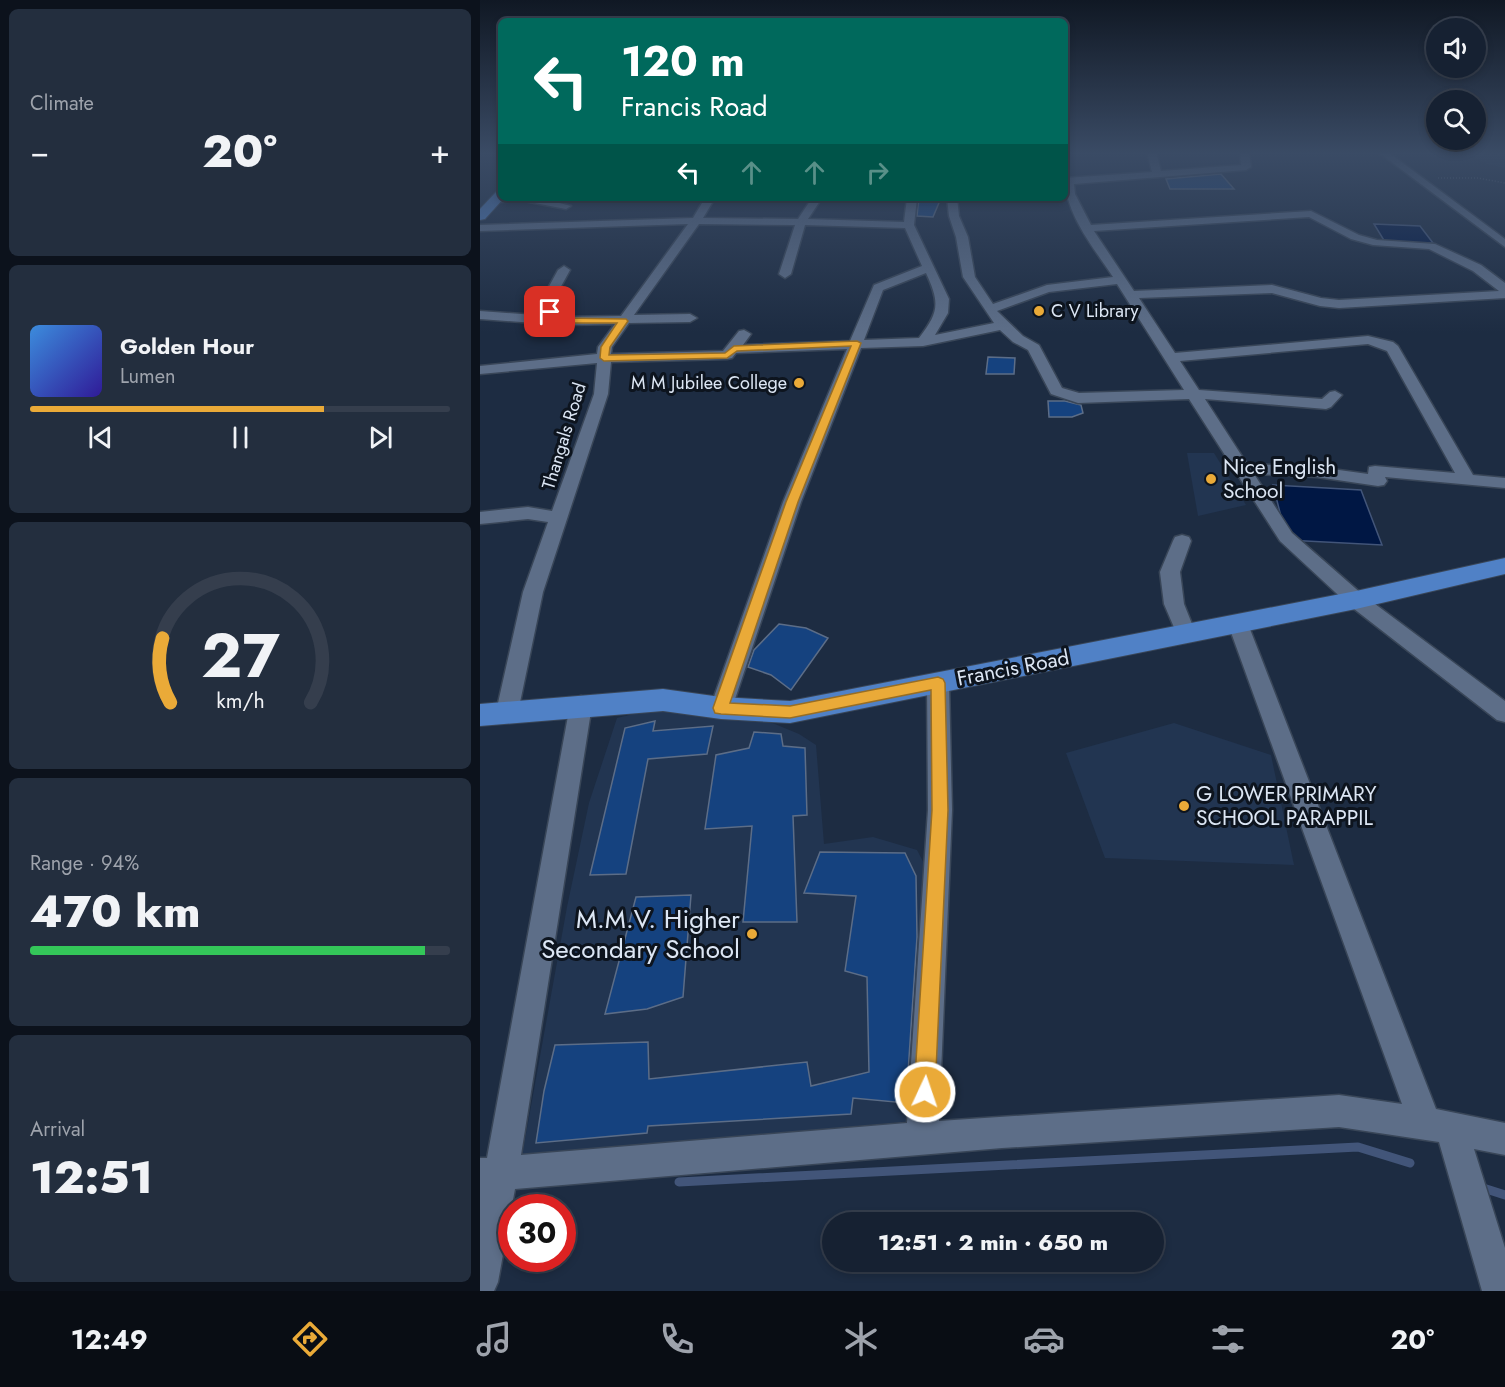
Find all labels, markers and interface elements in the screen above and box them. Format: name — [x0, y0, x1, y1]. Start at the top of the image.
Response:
map controls — [1426, 18, 1486, 150]
button: sound — [1426, 18, 1486, 78]
text: 120 m — [621, 31, 745, 92]
icon: left — [522, 42, 600, 120]
text: Francis Road — [621, 87, 768, 126]
text: Climate — [30, 89, 94, 118]
button: search — [1426, 90, 1486, 150]
text: 20° — [202, 119, 277, 184]
text: − — [30, 128, 49, 175]
text: + — [430, 128, 450, 175]
icon: left — [672, 156, 705, 189]
icon: ahead — [735, 156, 768, 189]
icon: ahead — [798, 156, 831, 189]
icon: right — [861, 156, 894, 189]
pin — [524, 286, 575, 337]
icon: arrive — [533, 295, 566, 328]
place label: C V Library — [1051, 298, 1139, 324]
marker: C V Library — [1032, 304, 1046, 318]
text: Golden Hour — [120, 330, 254, 362]
text: Lumen — [120, 362, 176, 391]
place label: M M Jubilee College — [631, 370, 787, 396]
marker: M M Jubilee College — [792, 376, 806, 390]
street label: Thangals Road — [535, 379, 593, 493]
icon: previous — [84, 421, 117, 454]
icon: pause — [224, 421, 257, 454]
icon: next — [364, 421, 397, 454]
place label: Nice English School — [1223, 452, 1336, 506]
marker: Nice English School — [1204, 472, 1218, 486]
text: 27 — [201, 610, 280, 700]
street label: Francis Road — [954, 642, 1072, 694]
text: km/h — [216, 685, 264, 716]
place label: G LOWER PRIMARY SCHOOL PARAPPIL — [1196, 779, 1377, 833]
marker: G LOWER PRIMARY SCHOOL PARAPPIL — [1177, 799, 1191, 813]
text: Range · 94% — [30, 849, 139, 878]
text: 470 km — [30, 879, 201, 944]
place label: M.M.V. Higher Secondary School — [541, 900, 740, 968]
marker: M.M.V. Higher Secondary School — [745, 927, 759, 941]
position arrow — [893, 1060, 957, 1124]
text: Arrival — [30, 1115, 85, 1144]
text: 12:51 — [30, 1145, 153, 1210]
speed limit sign: 30 — [498, 1194, 576, 1272]
text: 12:51 · 2 min · 650 m — [878, 1226, 1108, 1258]
icon: directions — [289, 1318, 331, 1360]
icon: music — [473, 1318, 515, 1360]
icon: phone — [656, 1318, 698, 1360]
icon: climate — [840, 1318, 882, 1360]
icon: car — [1023, 1318, 1065, 1360]
icon: filters — [1207, 1318, 1249, 1360]
text: 12:49 — [71, 1320, 148, 1359]
text: 20° — [1391, 1320, 1434, 1359]

